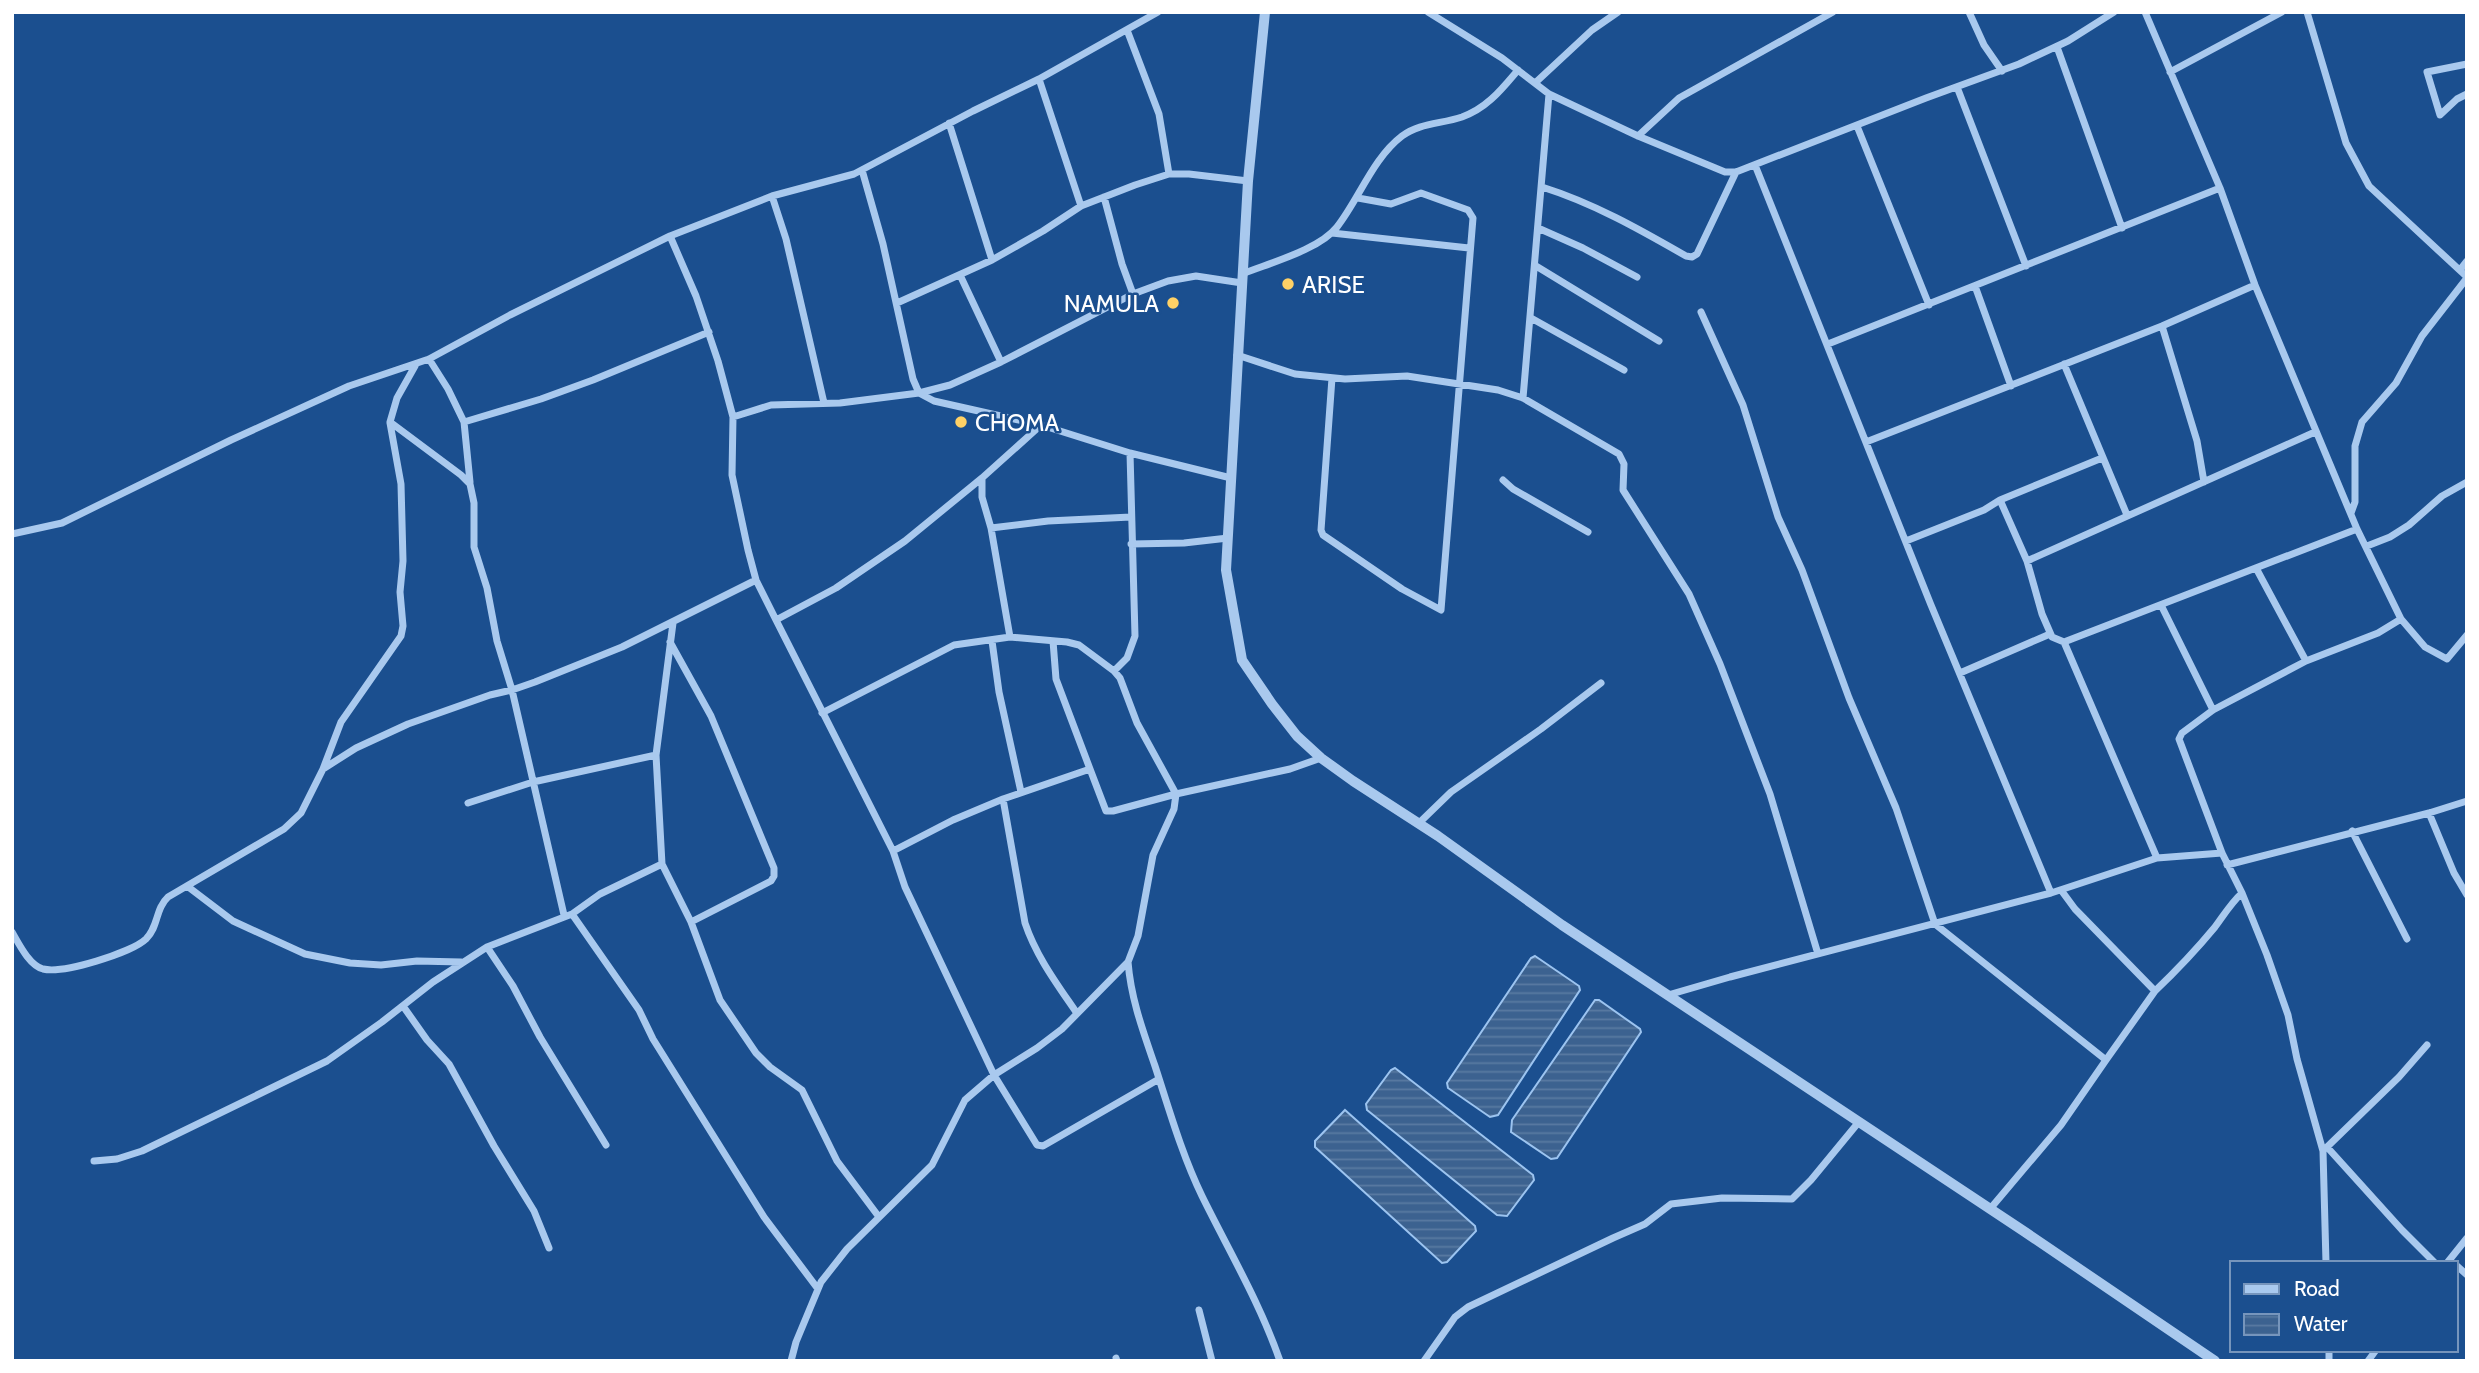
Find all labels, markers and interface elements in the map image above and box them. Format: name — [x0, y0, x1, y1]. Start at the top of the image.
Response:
place label: ARISE — [1302, 270, 1365, 299]
marker: ARISE — [1280, 276, 1296, 292]
place label: NAMULA — [1064, 289, 1159, 318]
marker: NAMULA — [1165, 295, 1181, 311]
place label: CHOMA — [975, 408, 1060, 437]
marker: CHOMA — [953, 414, 969, 430]
legend — [2230, 1261, 2458, 1352]
text: Road — [2294, 1276, 2340, 1301]
text: Water — [2294, 1311, 2348, 1336]

